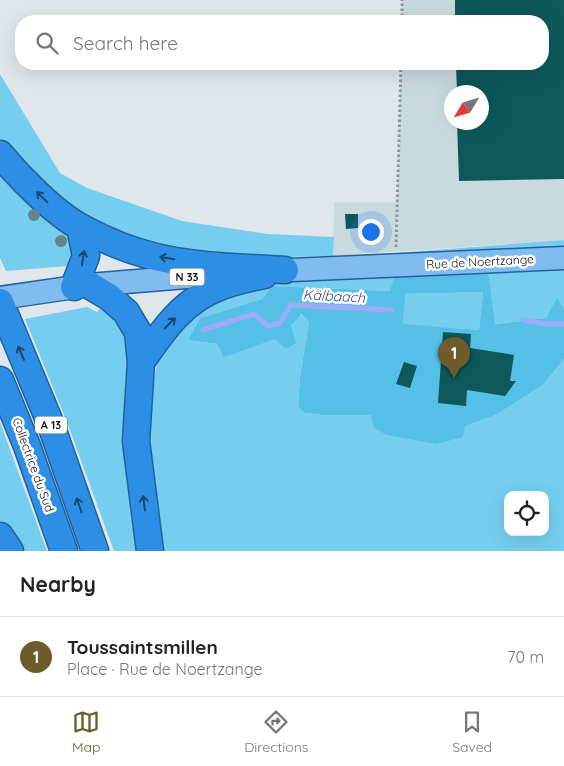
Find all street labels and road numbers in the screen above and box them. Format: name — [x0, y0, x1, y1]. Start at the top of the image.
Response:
street label: Rue de Noertzange — [426, 251, 534, 272]
road number: N 33 — [170, 268, 204, 286]
street label: Collectrice du Sud — [9, 416, 58, 514]
road number: A 13 — [35, 416, 67, 434]

